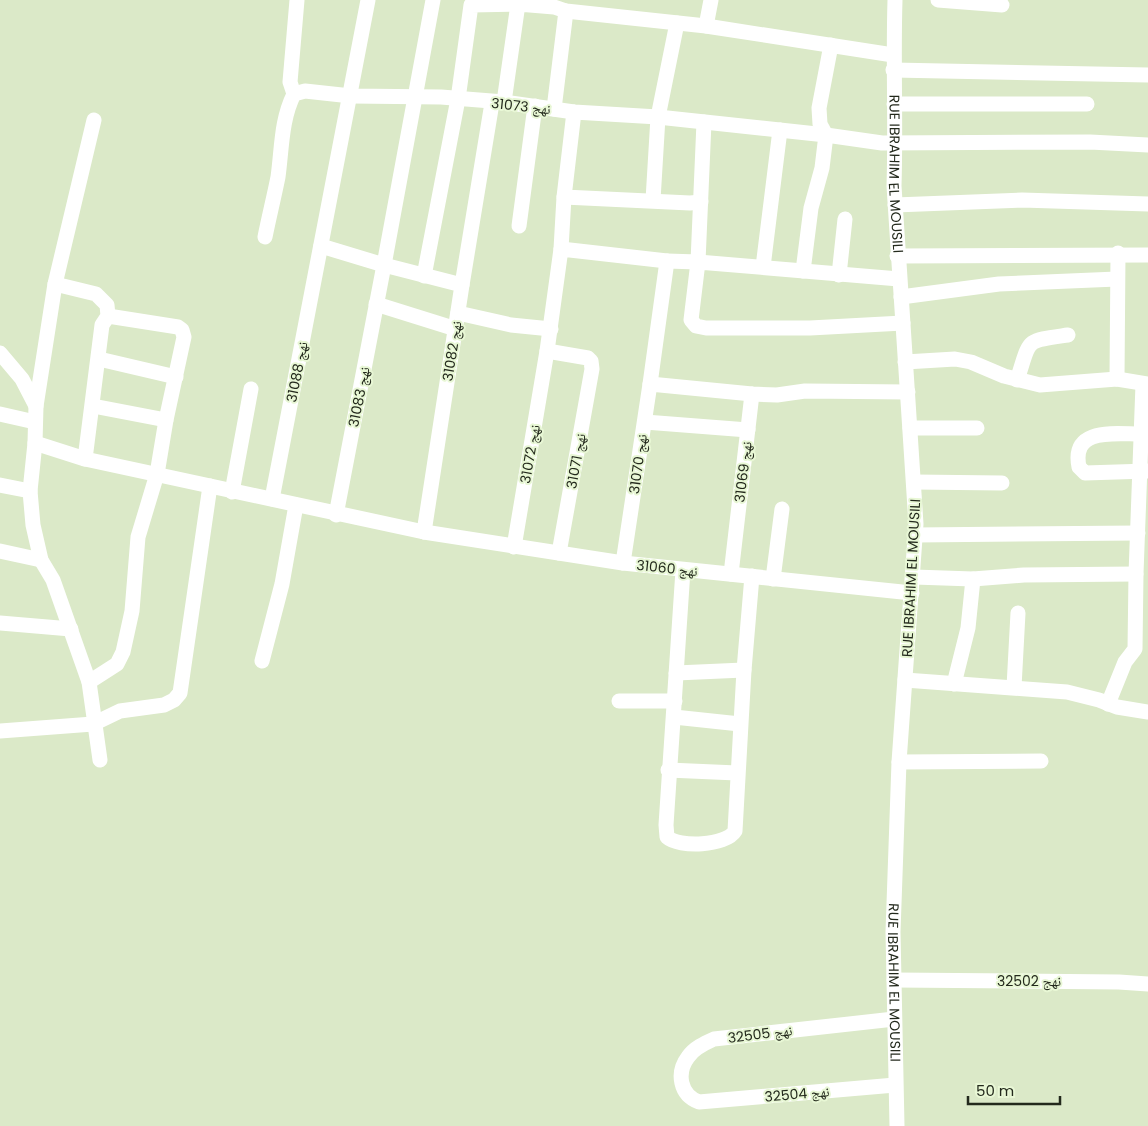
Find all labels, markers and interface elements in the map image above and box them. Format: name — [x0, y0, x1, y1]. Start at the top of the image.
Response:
street label: نهج 31073 — [490, 93, 552, 119]
street label: RUE IBRAHIM EL MOUSILI — [884, 95, 908, 254]
street label: نهج 31082 — [437, 319, 467, 383]
street label: نهج 31088 — [281, 340, 313, 404]
street label: نهج 31083 — [343, 365, 375, 429]
street label: نهج 31072 — [515, 423, 545, 485]
street label: نهج 31071 — [561, 432, 591, 490]
street label: نهج 31070 — [624, 433, 652, 495]
street label: نهج 31069 — [729, 440, 757, 504]
street label: RUE IBRAHIM EL MOUSILI — [897, 498, 925, 658]
street label: نهج 31060 — [635, 555, 699, 581]
street label: RUE IBRAHIM EL MOUSILI — [883, 903, 906, 1062]
street label: نهج 32502 — [997, 971, 1061, 991]
street label: نهج 32505 — [727, 1020, 794, 1048]
scale bar — [968, 1074, 1060, 1106]
text: 50 m — [976, 1080, 1014, 1101]
street label: نهج 32504 — [764, 1081, 830, 1107]

